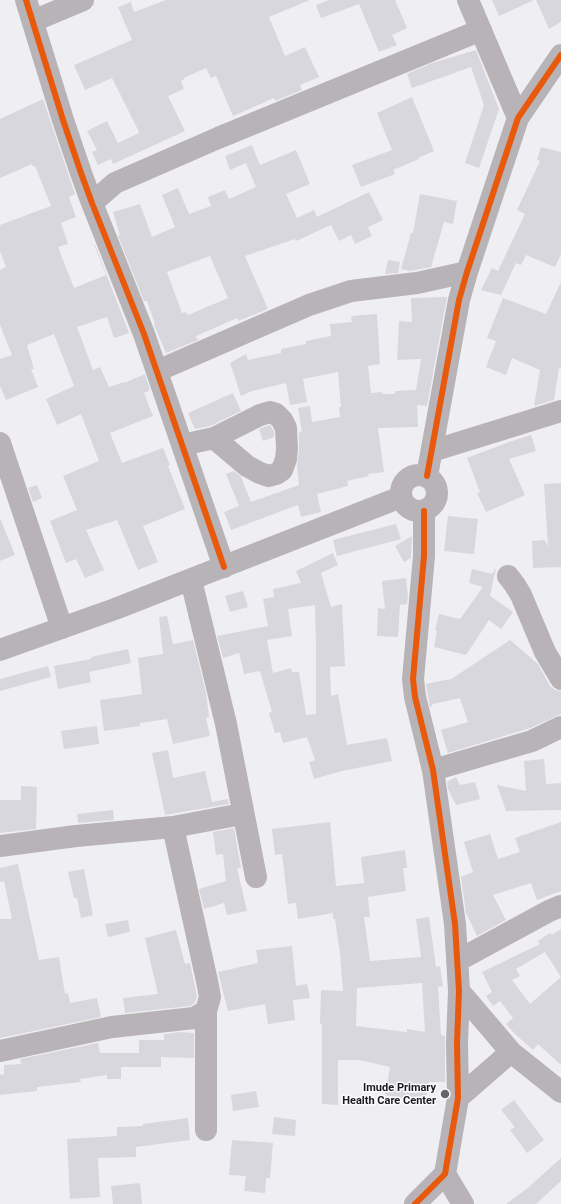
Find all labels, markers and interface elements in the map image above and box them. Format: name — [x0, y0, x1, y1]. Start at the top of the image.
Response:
place label: Imude Primary Health Care Center — [342, 1081, 436, 1107]
marker: Imude Primary Health Care Center — [439, 1088, 451, 1100]

